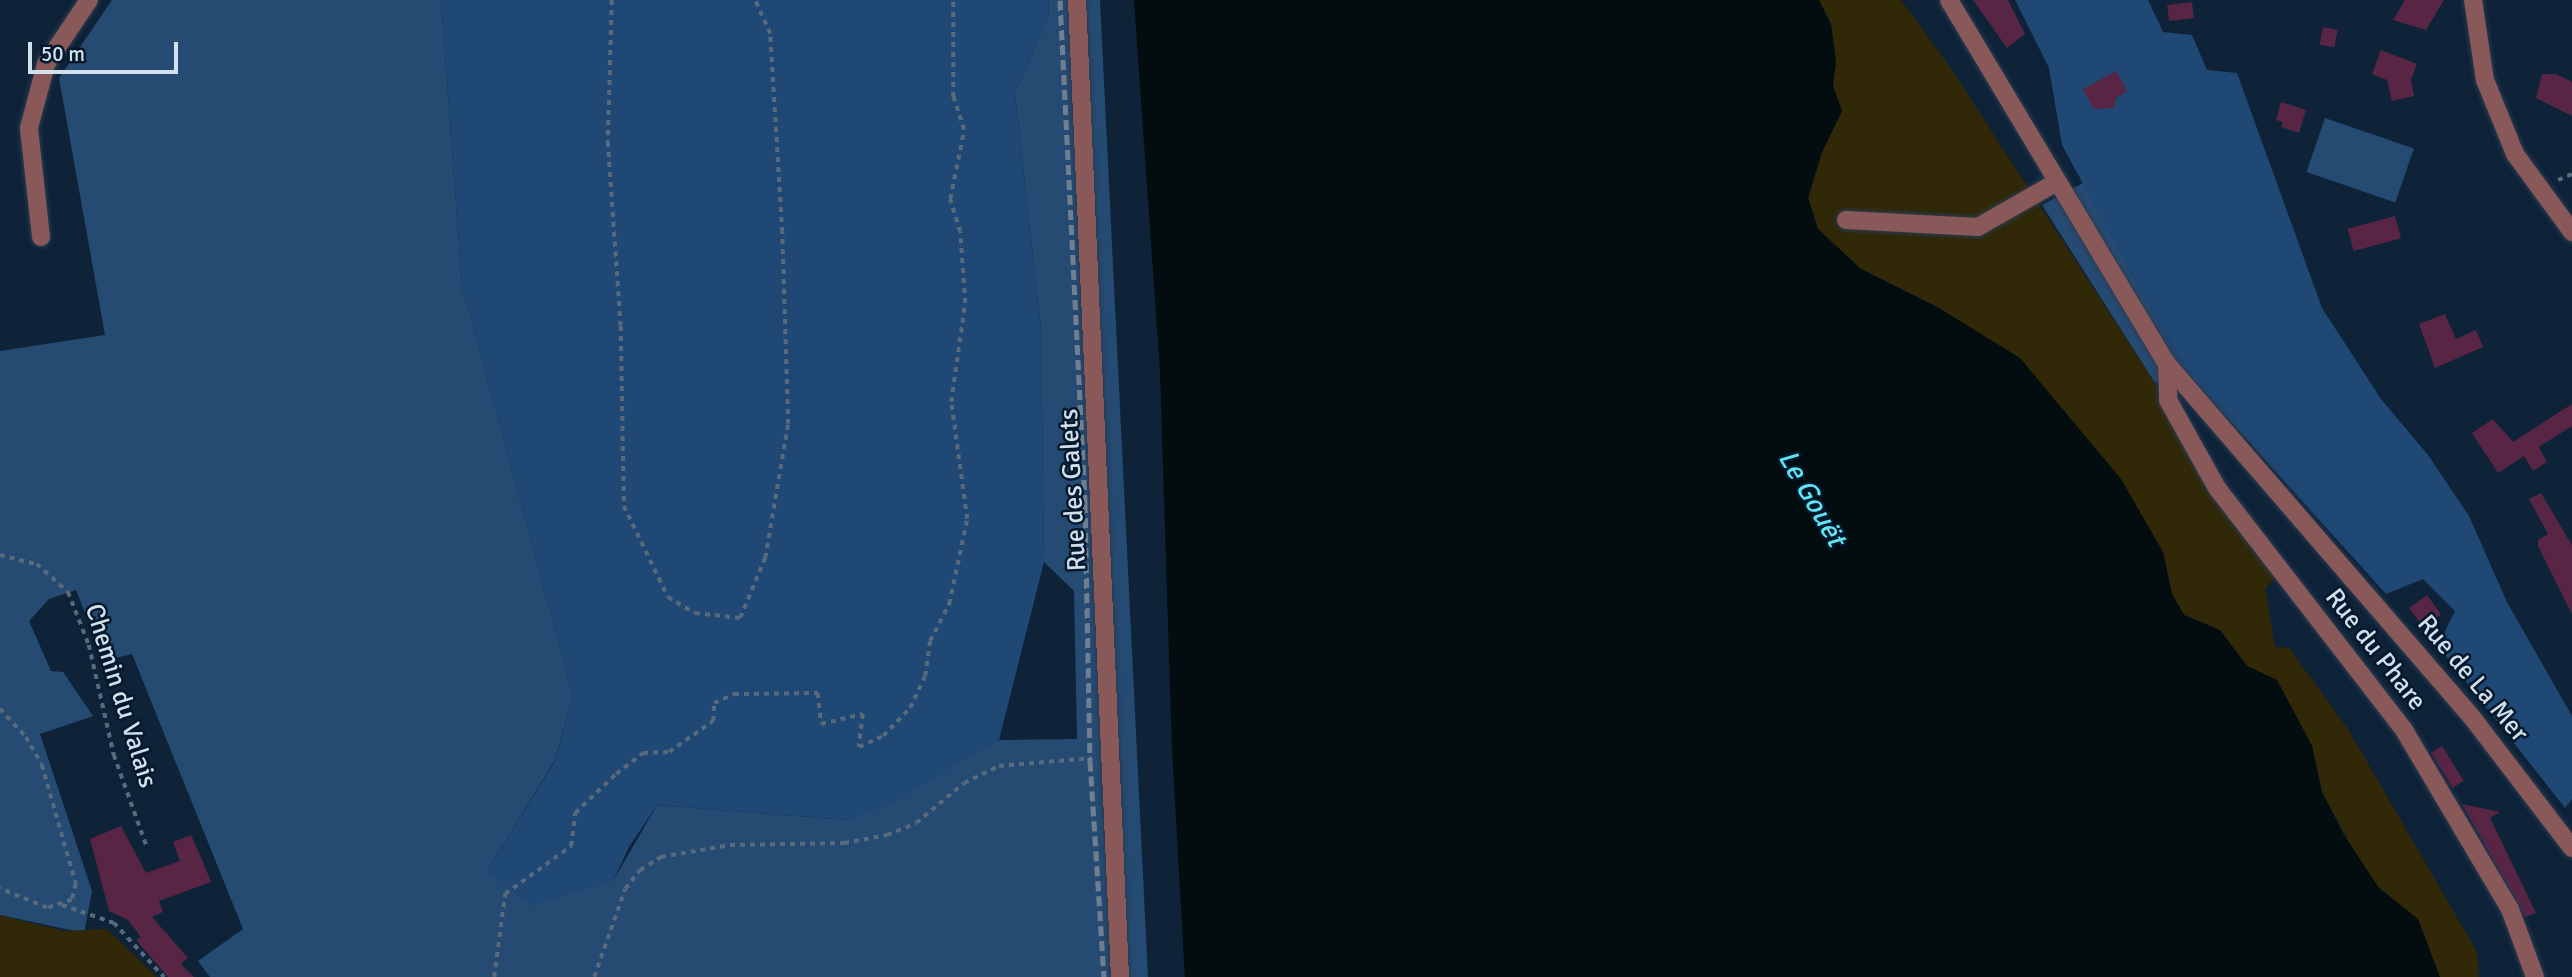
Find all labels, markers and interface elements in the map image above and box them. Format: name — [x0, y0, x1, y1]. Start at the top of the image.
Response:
scale bar — [32, 28, 182, 72]
text: 50 m — [41, 41, 85, 67]
street label: Rue des Galets — [1054, 408, 1094, 572]
water label: Le Gouët — [1771, 444, 1853, 552]
street label: Rue du Phare — [2318, 583, 2432, 717]
street label: Chemin du Valais — [77, 600, 163, 792]
street label: Rue de La Mer — [2410, 609, 2534, 749]

